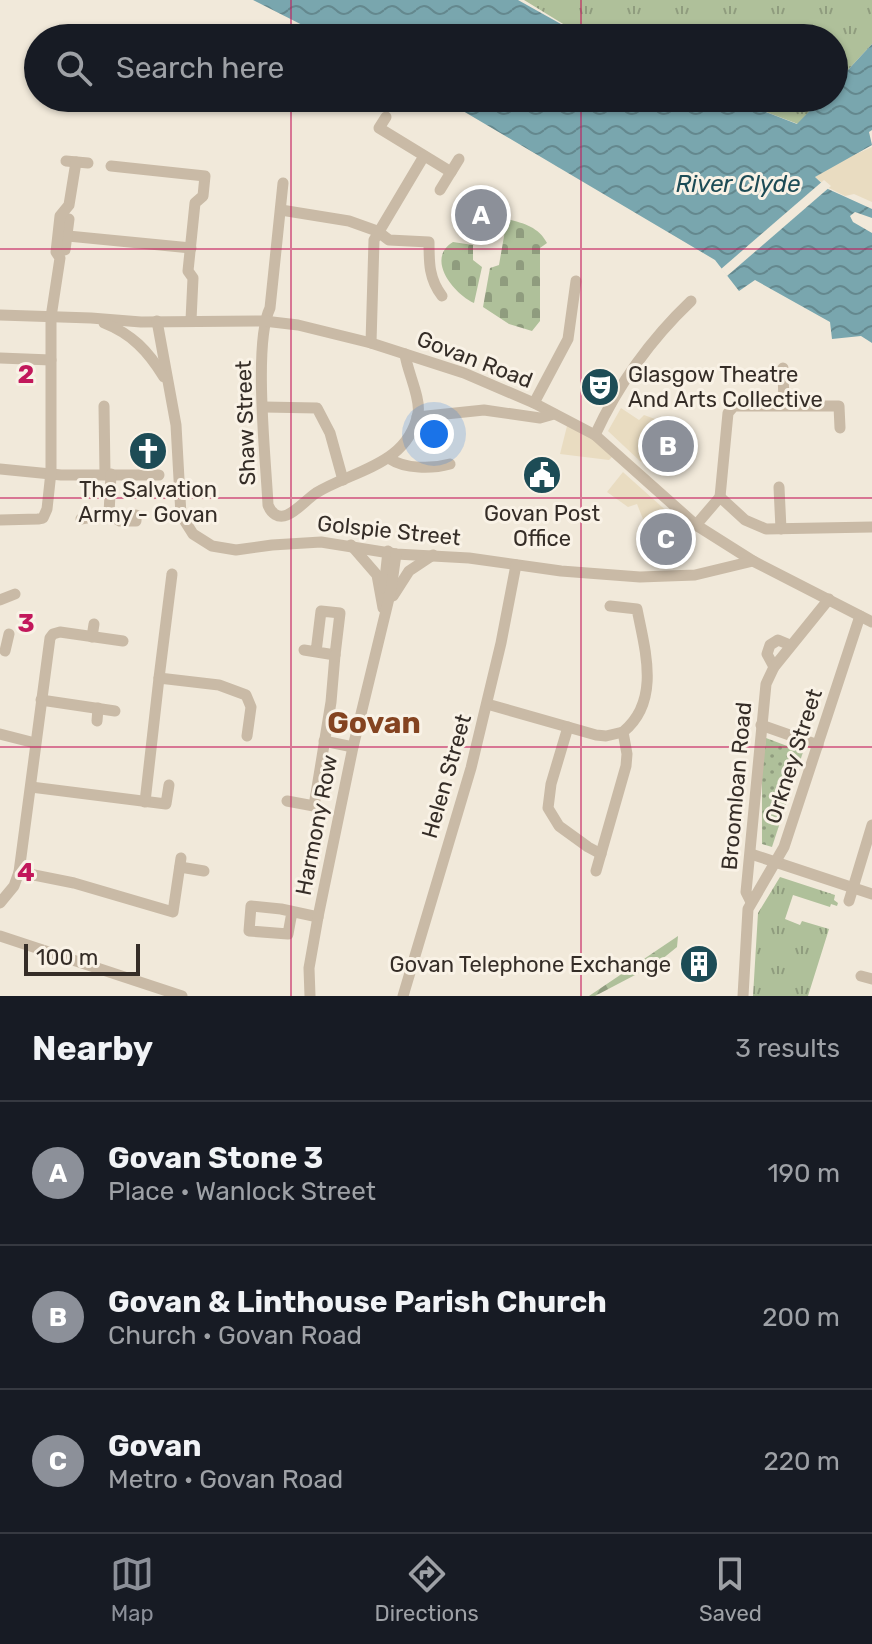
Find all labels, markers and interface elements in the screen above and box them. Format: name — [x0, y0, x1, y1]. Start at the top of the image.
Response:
search box — [24, 24, 848, 112]
icon: search — [52, 46, 96, 90]
text: Search here — [116, 50, 284, 86]
water label: River Clyde — [676, 170, 800, 198]
pin: A — [455, 185, 507, 245]
street label: Govan Road — [413, 325, 537, 394]
text: 2 — [18, 359, 34, 390]
street label: Shaw Street — [230, 360, 261, 486]
place label: Glasgow Theatre And Arts Collective — [628, 361, 823, 413]
theatre icon: Glasgow Theatre And Arts Collective — [579, 366, 621, 408]
your location — [414, 414, 454, 454]
pin: B — [642, 416, 694, 476]
church icon: The Salvation Army - Govan — [127, 430, 169, 472]
public building icon: Govan Post Office — [521, 454, 563, 496]
place label: The Salvation Army - Govan — [78, 476, 218, 528]
place label: Govan Post Office — [484, 500, 601, 552]
pin: C — [640, 509, 692, 569]
street label: Golspie Street — [316, 510, 462, 551]
text: 3 — [17, 608, 35, 639]
street label: Orkney Street — [759, 685, 828, 827]
street label: Broomloan Road — [716, 701, 757, 871]
district label: Govan — [327, 705, 421, 741]
street label: Helen Street — [416, 711, 477, 841]
street label: Harmony Row — [290, 753, 343, 898]
text: 4 — [17, 857, 35, 888]
scale bar — [24, 940, 140, 976]
building icon: Govan Telephone Exchange — [678, 943, 720, 985]
text: 100 m — [36, 944, 98, 971]
place label: Govan Telephone Exchange — [390, 951, 671, 978]
text: Nearby — [32, 1028, 153, 1069]
text: 3 results — [735, 1033, 840, 1064]
text: Govan Stone 3 — [108, 1140, 323, 1176]
text: A — [49, 1158, 67, 1189]
text: 190 m — [767, 1158, 840, 1189]
text: Place · Wanlock Street — [108, 1176, 376, 1207]
text: Govan & Linthouse Parish Church — [108, 1284, 607, 1320]
text: B — [49, 1302, 67, 1333]
text: 200 m — [762, 1302, 840, 1333]
text: Church · Govan Road — [108, 1320, 362, 1351]
text: Govan — [108, 1428, 202, 1464]
text: C — [49, 1446, 67, 1477]
text: 220 m — [763, 1446, 840, 1477]
text: Metro · Govan Road — [108, 1464, 343, 1495]
tab: Map — [110, 1552, 154, 1627]
tab: Directions — [374, 1552, 479, 1627]
tab: Saved — [699, 1552, 762, 1627]

